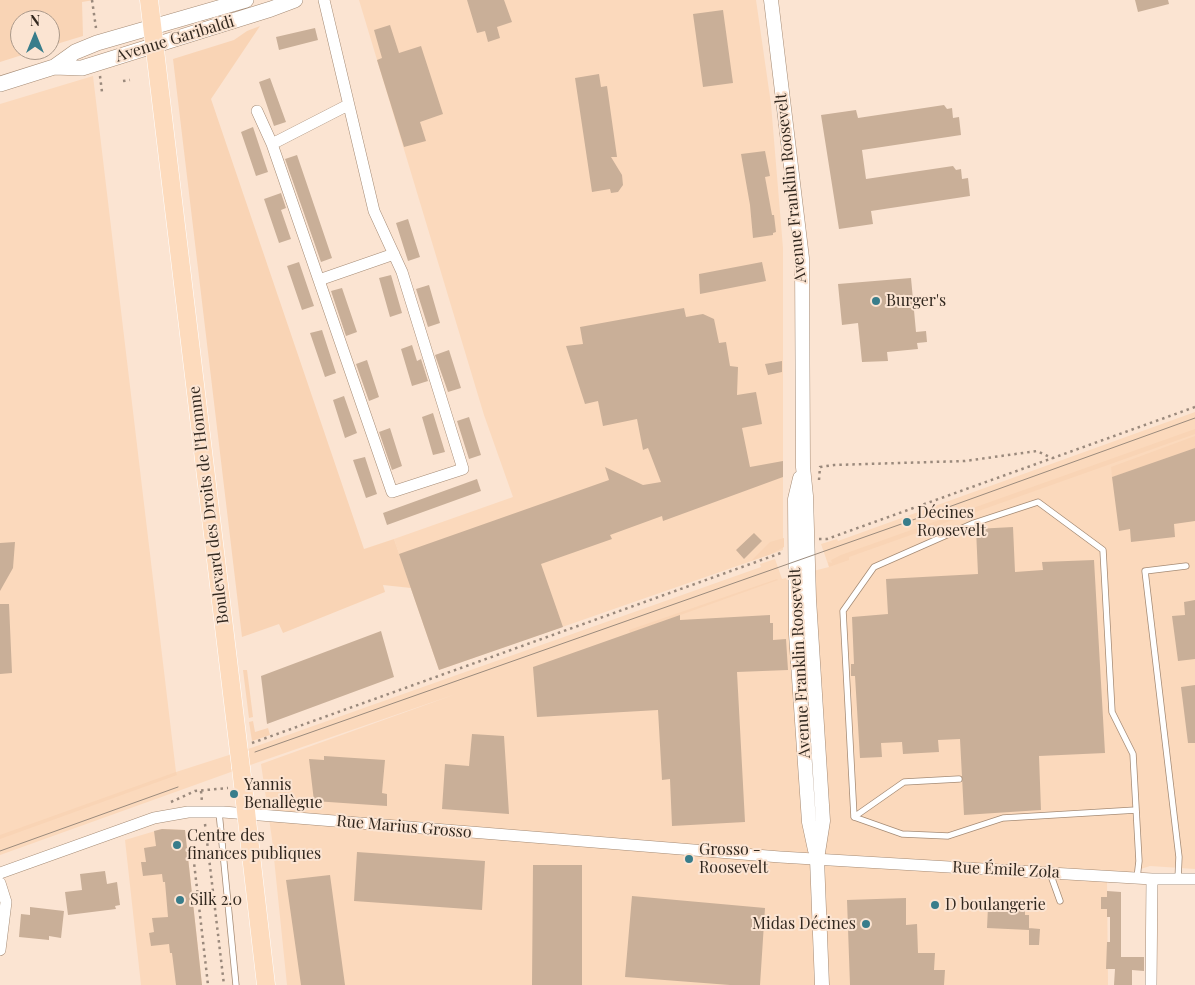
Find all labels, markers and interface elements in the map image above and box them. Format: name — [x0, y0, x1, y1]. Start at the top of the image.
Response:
north arrow — [10, 10, 60, 60]
text: N — [30, 11, 40, 30]
street label: Avenue Garibaldi — [113, 12, 237, 66]
street label: Avenue Franklin Roosevelt — [771, 92, 811, 284]
place label: Burger's — [886, 291, 946, 311]
marker: Burger's — [870, 295, 882, 307]
street label: Boulevard des Droits de l'Homme — [185, 385, 233, 625]
place label: Décines Roosevelt — [917, 503, 986, 541]
marker: Décines Roosevelt — [901, 516, 913, 528]
street label: Avenue Franklin Roosevelt — [785, 567, 815, 759]
place label: Yannis Benallègue — [244, 775, 323, 813]
marker: Yannis Benallègue — [228, 788, 240, 800]
street label: Rue Marius Grosso — [336, 812, 472, 842]
place label: Centre des finances publiques — [187, 826, 321, 864]
marker: Centre des finances publiques — [171, 839, 183, 851]
place label: Grosso - Roosevelt — [699, 840, 768, 878]
marker: Grosso - Roosevelt — [683, 853, 695, 865]
street label: Rue Émile Zola — [952, 858, 1060, 882]
place label: Silk 2.0 — [190, 890, 242, 910]
marker: Silk 2.0 — [174, 894, 186, 906]
place label: D boulangerie — [945, 895, 1046, 915]
marker: D boulangerie — [929, 899, 941, 911]
place label: Midas Décines — [752, 914, 856, 934]
marker: Midas Décines — [860, 918, 872, 930]

